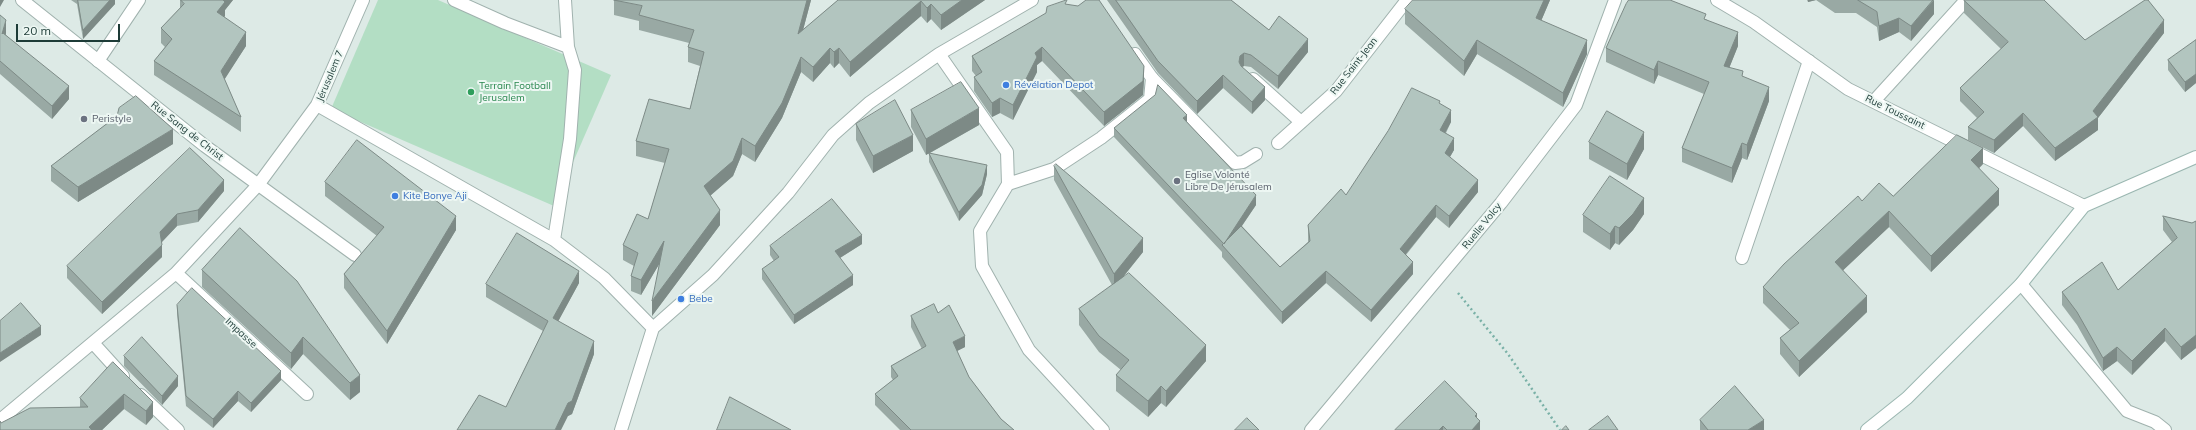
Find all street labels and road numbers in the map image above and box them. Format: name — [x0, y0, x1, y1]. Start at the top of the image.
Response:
street label: Rue Saint-Jean — [1328, 35, 1380, 97]
street label: Jérusalem 7 — [314, 49, 346, 103]
street label: Rue Toussaint — [1863, 92, 1927, 132]
street label: Rue Sang de Christ — [148, 99, 226, 163]
street label: Ruelle Volcy — [1460, 201, 1504, 251]
street label: Impasse — [223, 315, 259, 351]

